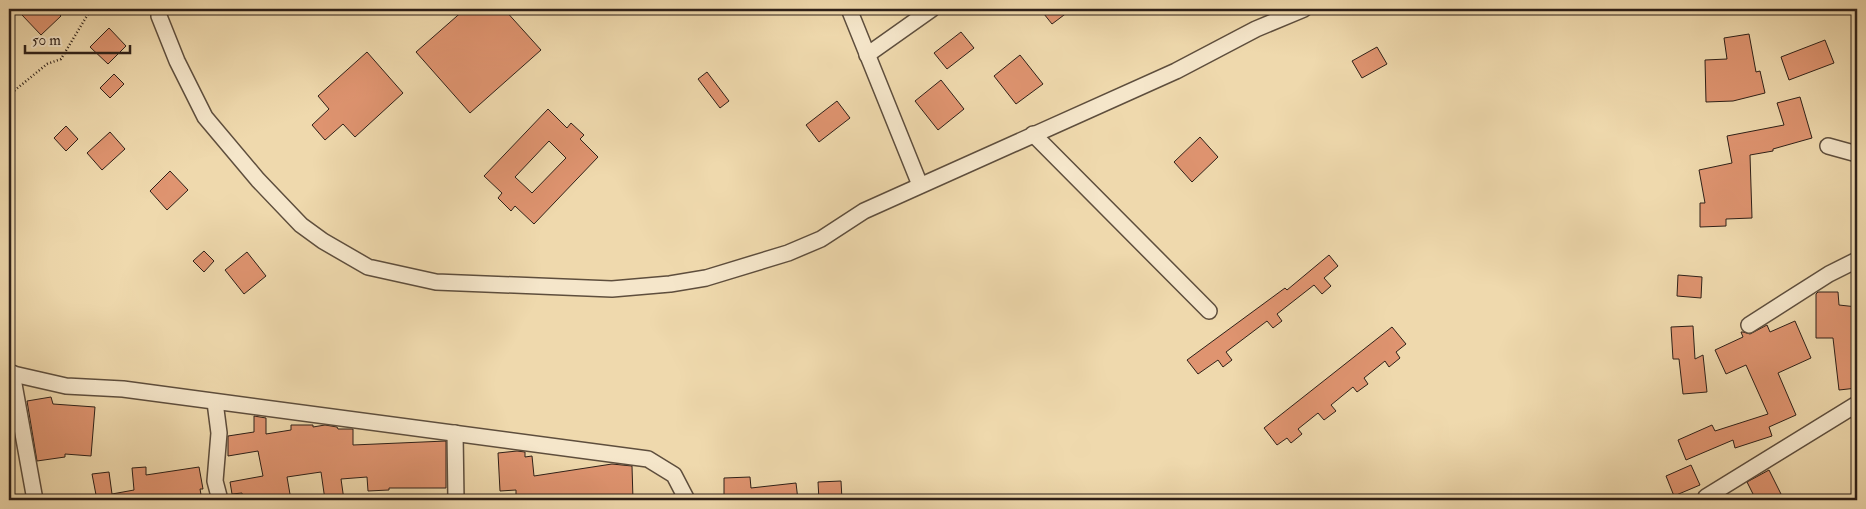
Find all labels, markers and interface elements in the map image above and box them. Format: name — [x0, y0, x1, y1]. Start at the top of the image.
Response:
scale bar — [25, 22, 130, 54]
text: 50 m — [32, 31, 61, 50]

